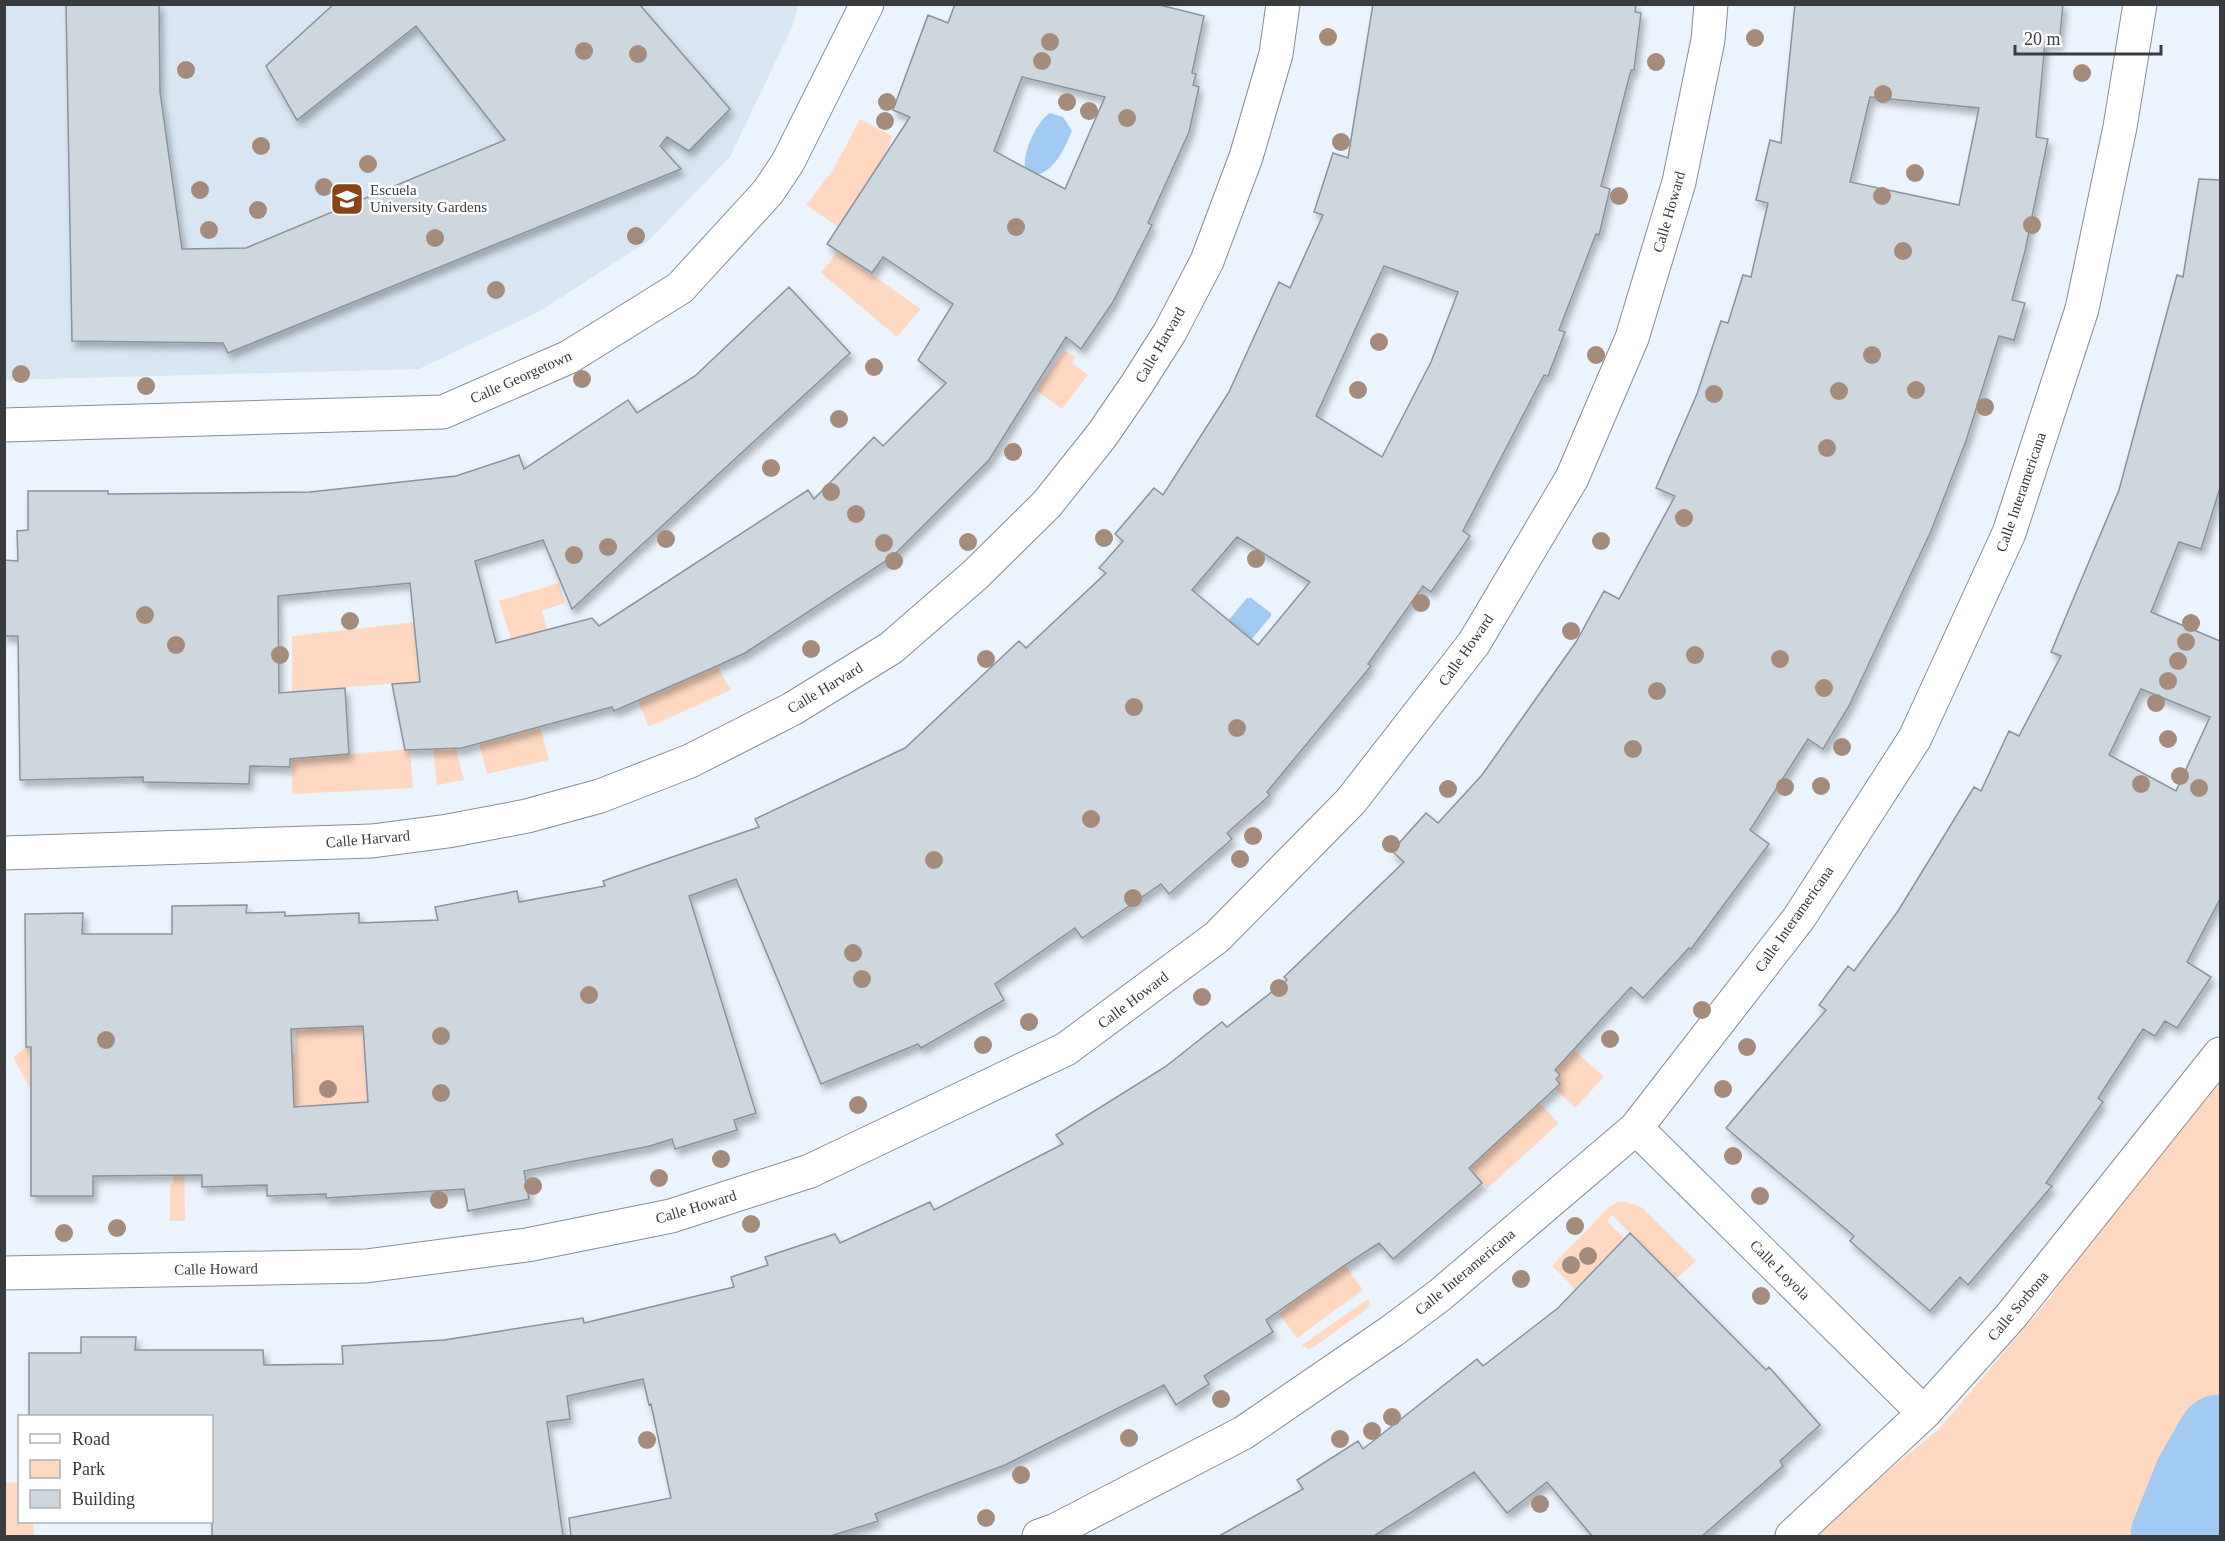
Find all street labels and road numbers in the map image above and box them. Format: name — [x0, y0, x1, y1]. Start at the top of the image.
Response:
street label: Calle Howard — [1650, 169, 1688, 254]
street label: Calle Harvard — [1132, 304, 1188, 386]
street label: Calle Georgetown — [468, 347, 575, 407]
street label: Calle Interamericana — [1993, 430, 2049, 554]
street label: Calle Howard — [1435, 611, 1497, 689]
street label: Calle Harvard — [785, 659, 866, 717]
street label: Calle Harvard — [325, 827, 411, 851]
street label: Calle Interamericana — [1751, 863, 1837, 975]
street label: Calle Howard — [1095, 968, 1172, 1032]
street label: Calle Howard — [654, 1187, 739, 1227]
street label: Calle Interamericana — [1412, 1225, 1518, 1318]
street label: Calle Loyola — [1747, 1237, 1813, 1303]
street label: Calle Howard — [174, 1260, 258, 1278]
street label: Calle Sorbona — [1984, 1268, 2052, 1344]

